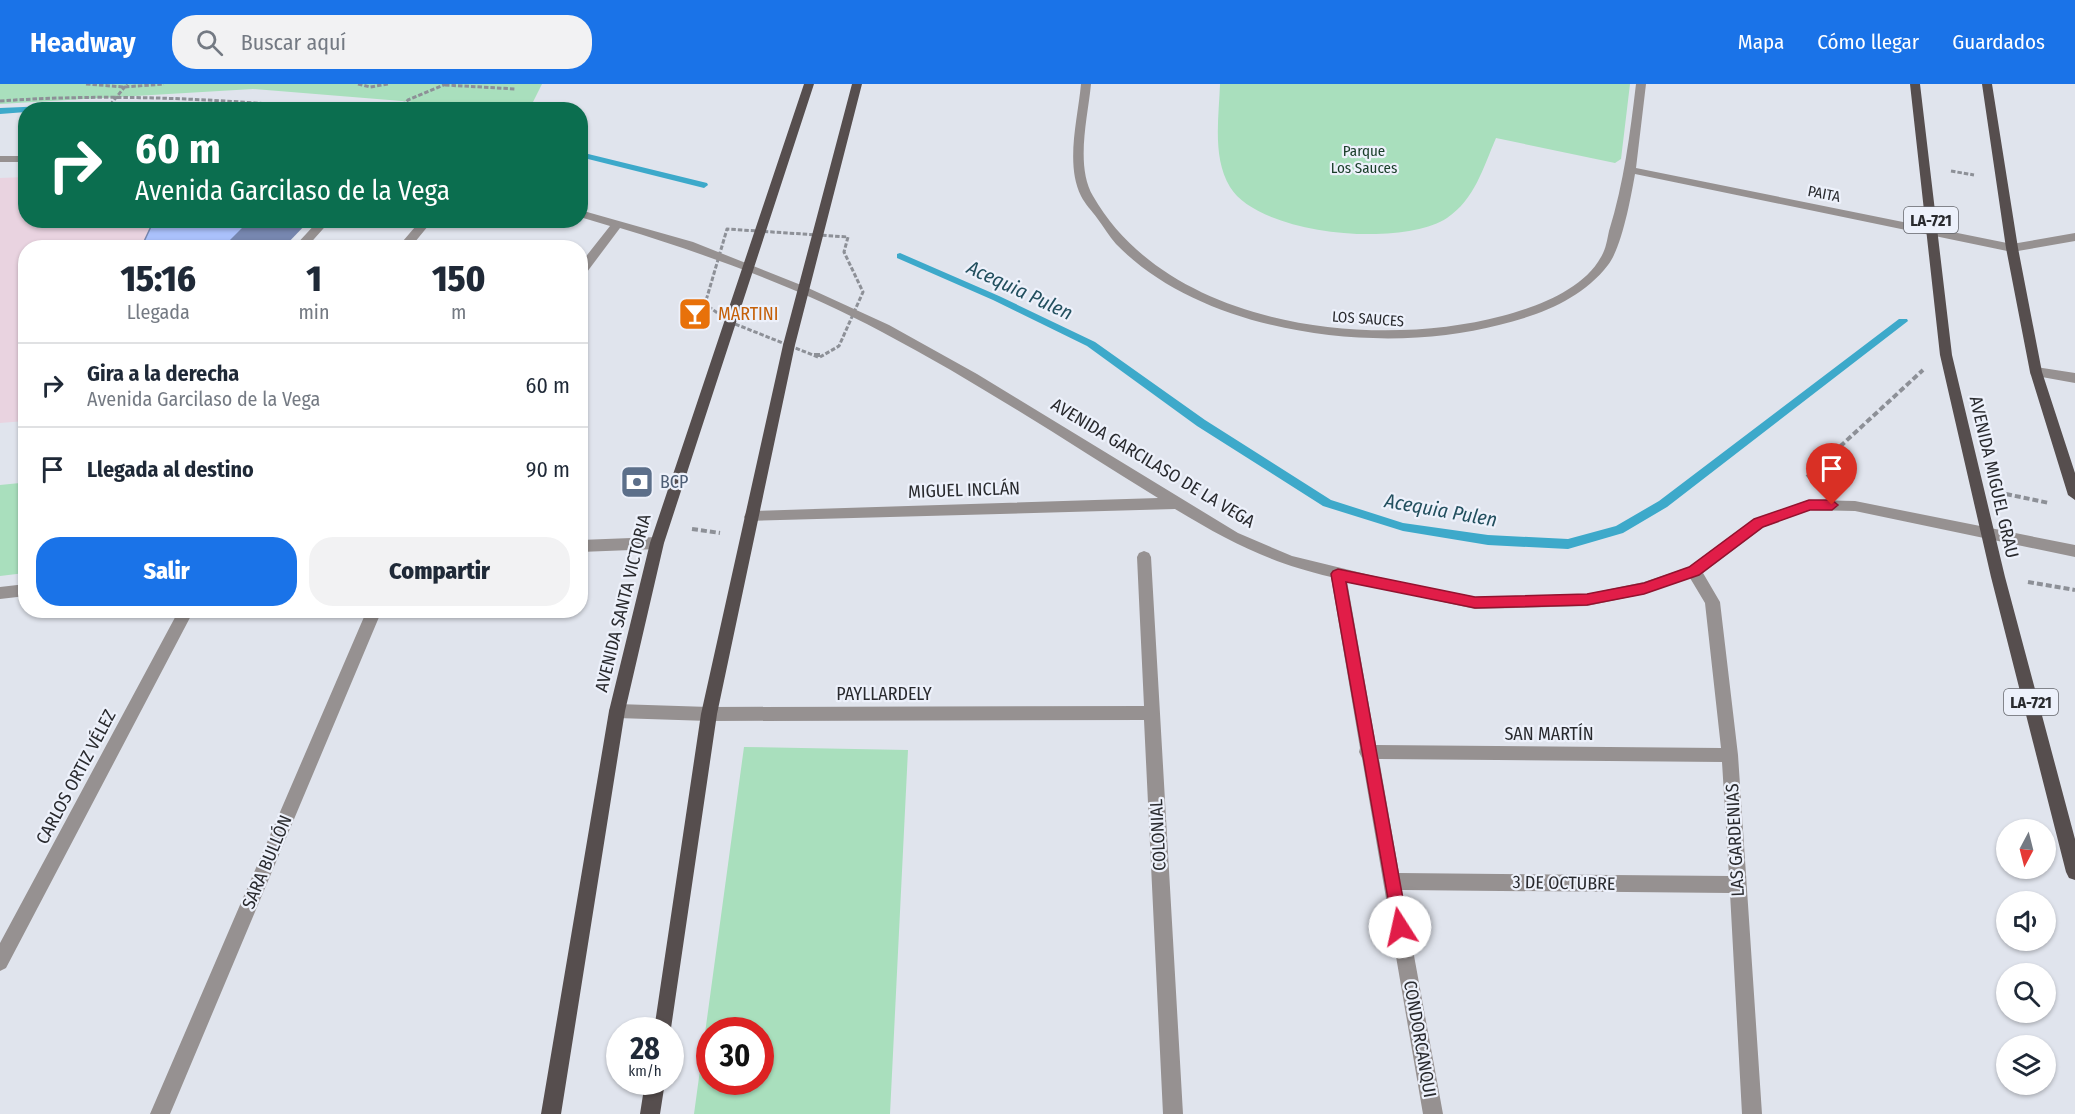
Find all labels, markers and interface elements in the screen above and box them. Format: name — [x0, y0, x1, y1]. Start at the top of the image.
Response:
search box — [172, 15, 592, 69]
text: Headway — [30, 26, 136, 59]
icon: search — [193, 26, 226, 59]
text: Buscar aquí — [241, 29, 346, 56]
text: Mapa — [1738, 29, 1784, 55]
text: Cómo llegar — [1817, 29, 1919, 55]
text: Guardados — [1952, 29, 2045, 55]
text: 60 m — [135, 124, 221, 174]
icon: right — [36, 126, 114, 204]
park label: Parque Los Sauces — [1331, 142, 1397, 177]
text: Avenida Garcilaso de la Vega — [135, 175, 450, 207]
street label: PAITA — [1806, 182, 1842, 206]
road number: LA-721 — [1904, 207, 1958, 233]
water label: Acequia Pulen — [962, 255, 1077, 325]
text: 15:16 — [120, 257, 196, 301]
text: 1 — [306, 257, 322, 301]
text: 150 — [432, 257, 485, 301]
bar icon: MARTINI — [677, 296, 713, 332]
text: Llegada — [127, 300, 190, 324]
text: min — [298, 300, 329, 324]
text: m — [451, 300, 466, 324]
place label: MARTINI — [718, 303, 778, 325]
street label: LOS SAUCES — [1331, 308, 1405, 330]
text: Gira a la derecha — [87, 360, 239, 387]
icon: right — [36, 369, 69, 402]
text: 60 m — [526, 372, 570, 399]
text: Avenida Garcilaso de la Vega — [87, 387, 320, 411]
street label: AVENIDA GARCILASO DE LA VEGA — [1047, 393, 1259, 533]
street label: AVENIDA MIGUEL GRAU — [1965, 394, 2023, 560]
pin — [1806, 443, 1857, 505]
icon: arrive — [1815, 452, 1848, 485]
icon: arrive — [36, 453, 69, 486]
text: Llegada al destino — [87, 456, 254, 483]
text: 90 m — [526, 456, 570, 483]
bank icon: BCP — [619, 464, 655, 500]
place label: BCP — [660, 471, 688, 493]
street label: MIGUEL INCLÁN — [908, 476, 1020, 503]
water label: Acequia Pulen — [1382, 488, 1499, 532]
street label: AVENIDA SANTA VICTORIA — [590, 511, 656, 694]
button: Salir — [36, 537, 297, 606]
button: Compartir — [309, 537, 570, 606]
street label: PAYLLARDELY — [836, 683, 932, 705]
road number: LA-721 — [2004, 689, 2058, 715]
street label: CARLOS ORTIZ VÉLEZ — [30, 706, 121, 848]
street label: SAN MARTÍN — [1504, 722, 1594, 745]
street label: LAS GARDENIAS — [1721, 783, 1749, 897]
street label: COLONIAL — [1145, 799, 1171, 871]
street label: SARA BULLÓN — [237, 812, 297, 912]
north arrow — [1996, 819, 2056, 879]
map controls — [1996, 819, 2056, 1095]
street label: 3 DE OCTUBRE — [1512, 871, 1616, 895]
button: sound — [1996, 891, 2056, 951]
position arrow — [1368, 895, 1432, 959]
button: search — [1996, 963, 2056, 1023]
street label: CONDORCANQUI — [1399, 979, 1441, 1099]
speed limit sign: 30 — [696, 1017, 774, 1095]
text: 28 — [630, 1031, 660, 1067]
button: layers — [1996, 1035, 2056, 1095]
text: km/h — [628, 1062, 662, 1080]

